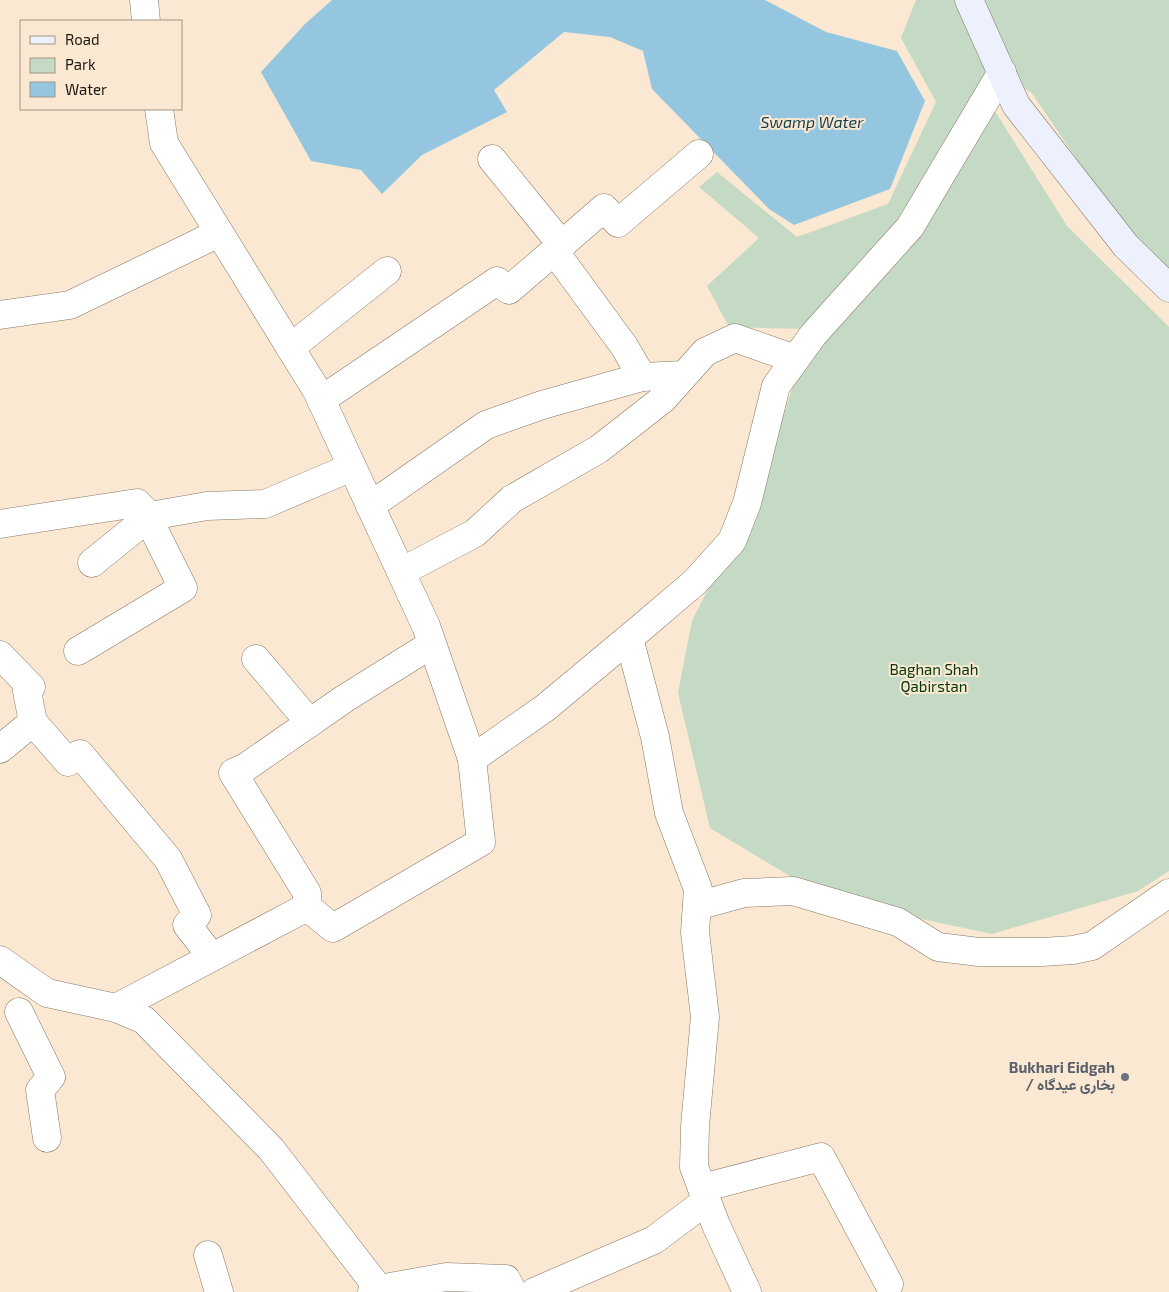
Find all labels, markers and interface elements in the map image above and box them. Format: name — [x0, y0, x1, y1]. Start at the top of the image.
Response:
legend — [20, 20, 182, 110]
text: Road — [65, 30, 100, 48]
text: Park — [65, 55, 96, 73]
text: Water — [65, 80, 107, 98]
water label: Swamp Water — [760, 112, 864, 131]
park label: Baghan Shah Qabirstan — [890, 660, 979, 696]
place label: Bukhari Eidgah / بخاری عیدگاہ — [1009, 1058, 1115, 1094]
marker: Bukhari Eidgah / بخاری عیدگاہ — [1119, 1071, 1131, 1083]

